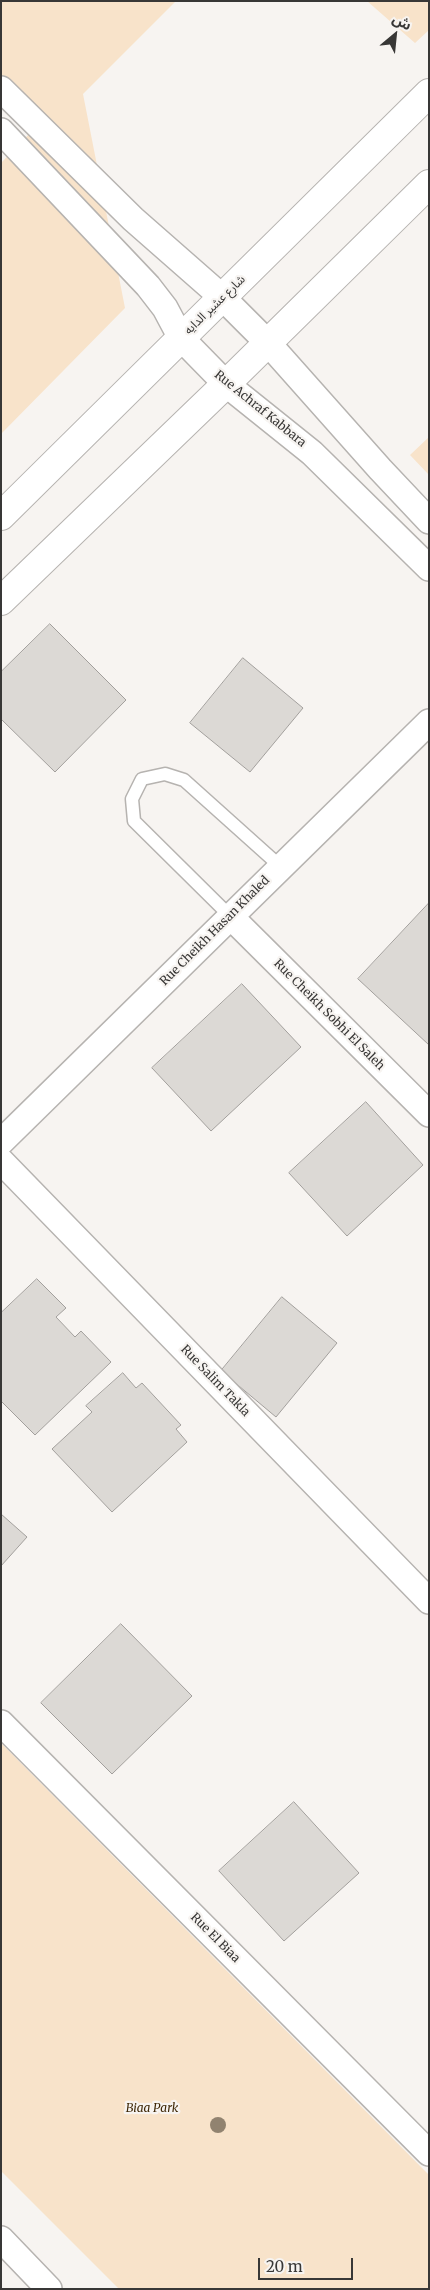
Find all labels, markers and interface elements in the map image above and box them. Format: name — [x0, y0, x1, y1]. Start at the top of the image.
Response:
text: ش — [389, 9, 415, 34]
north arrow — [370, 10, 420, 60]
street label: شارع عشير الدايه — [182, 272, 248, 338]
street label: Rue Achraf Kabbara — [211, 368, 309, 450]
street label: Rue Cheikh Hasan Khaled — [157, 873, 273, 989]
street label: Rue Cheikh Sobhi El Saleh — [271, 957, 387, 1073]
street label: Rue Salim Takla — [177, 1342, 253, 1420]
street label: Rue El Biaa — [187, 1910, 243, 1966]
park label: Biaa Park — [126, 2102, 178, 2116]
scale bar — [260, 2248, 355, 2280]
text: 20 m — [266, 2257, 303, 2276]

